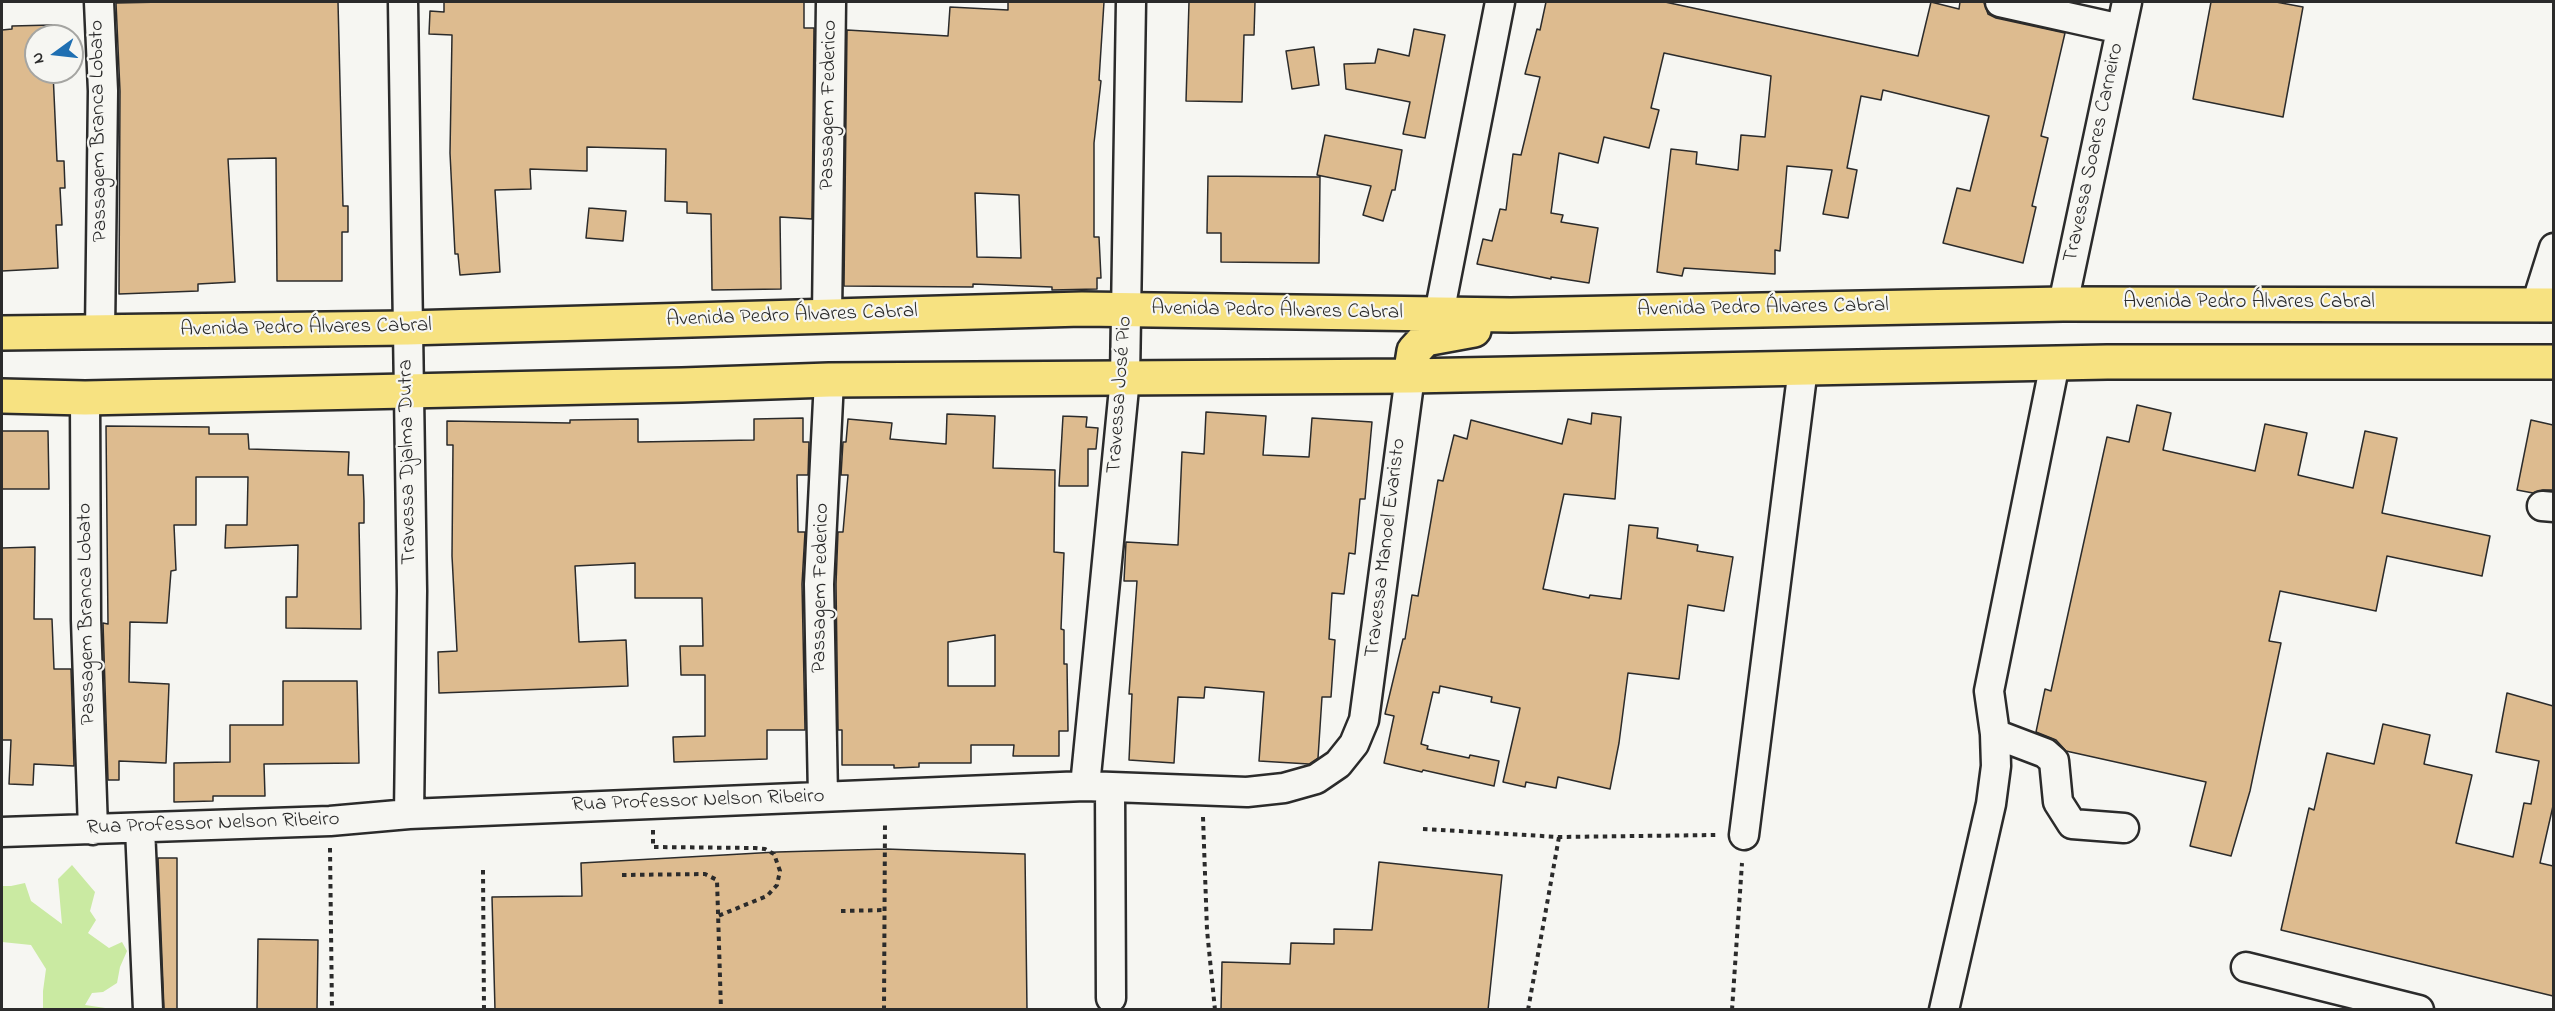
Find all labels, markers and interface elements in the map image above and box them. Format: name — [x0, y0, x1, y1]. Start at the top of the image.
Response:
street label: Passagem Branca Lobato — [85, 20, 115, 242]
street label: Passagem Federico — [816, 20, 844, 190]
north arrow — [24, 24, 84, 84]
street label: Travessa Soares Carneiro — [2059, 41, 2131, 265]
text: N — [26, 50, 52, 66]
street label: Avenida Pedro Álvares Cabral — [2123, 291, 2375, 317]
street label: Avenida Pedro Álvares Cabral — [1637, 294, 1889, 324]
street label: Avenida Pedro Álvares Cabral — [1151, 297, 1403, 327]
street label: Avenida Pedro Álvares Cabral — [666, 300, 918, 334]
street label: Avenida Pedro Álvares Cabral — [180, 314, 432, 344]
street label: Travessa José Pio — [1103, 315, 1139, 475]
street label: Travessa Djalma Dutra — [395, 359, 423, 565]
street label: Travessa Manoel Evaristo — [1361, 437, 1413, 659]
street label: Passagem Branca Lobato — [73, 503, 103, 725]
street label: Passagem Federico — [808, 503, 836, 673]
street label: Rua Professor Nelson Ribeiro — [571, 785, 825, 819]
street label: Rua Professor Nelson Ribeiro — [86, 808, 340, 842]

